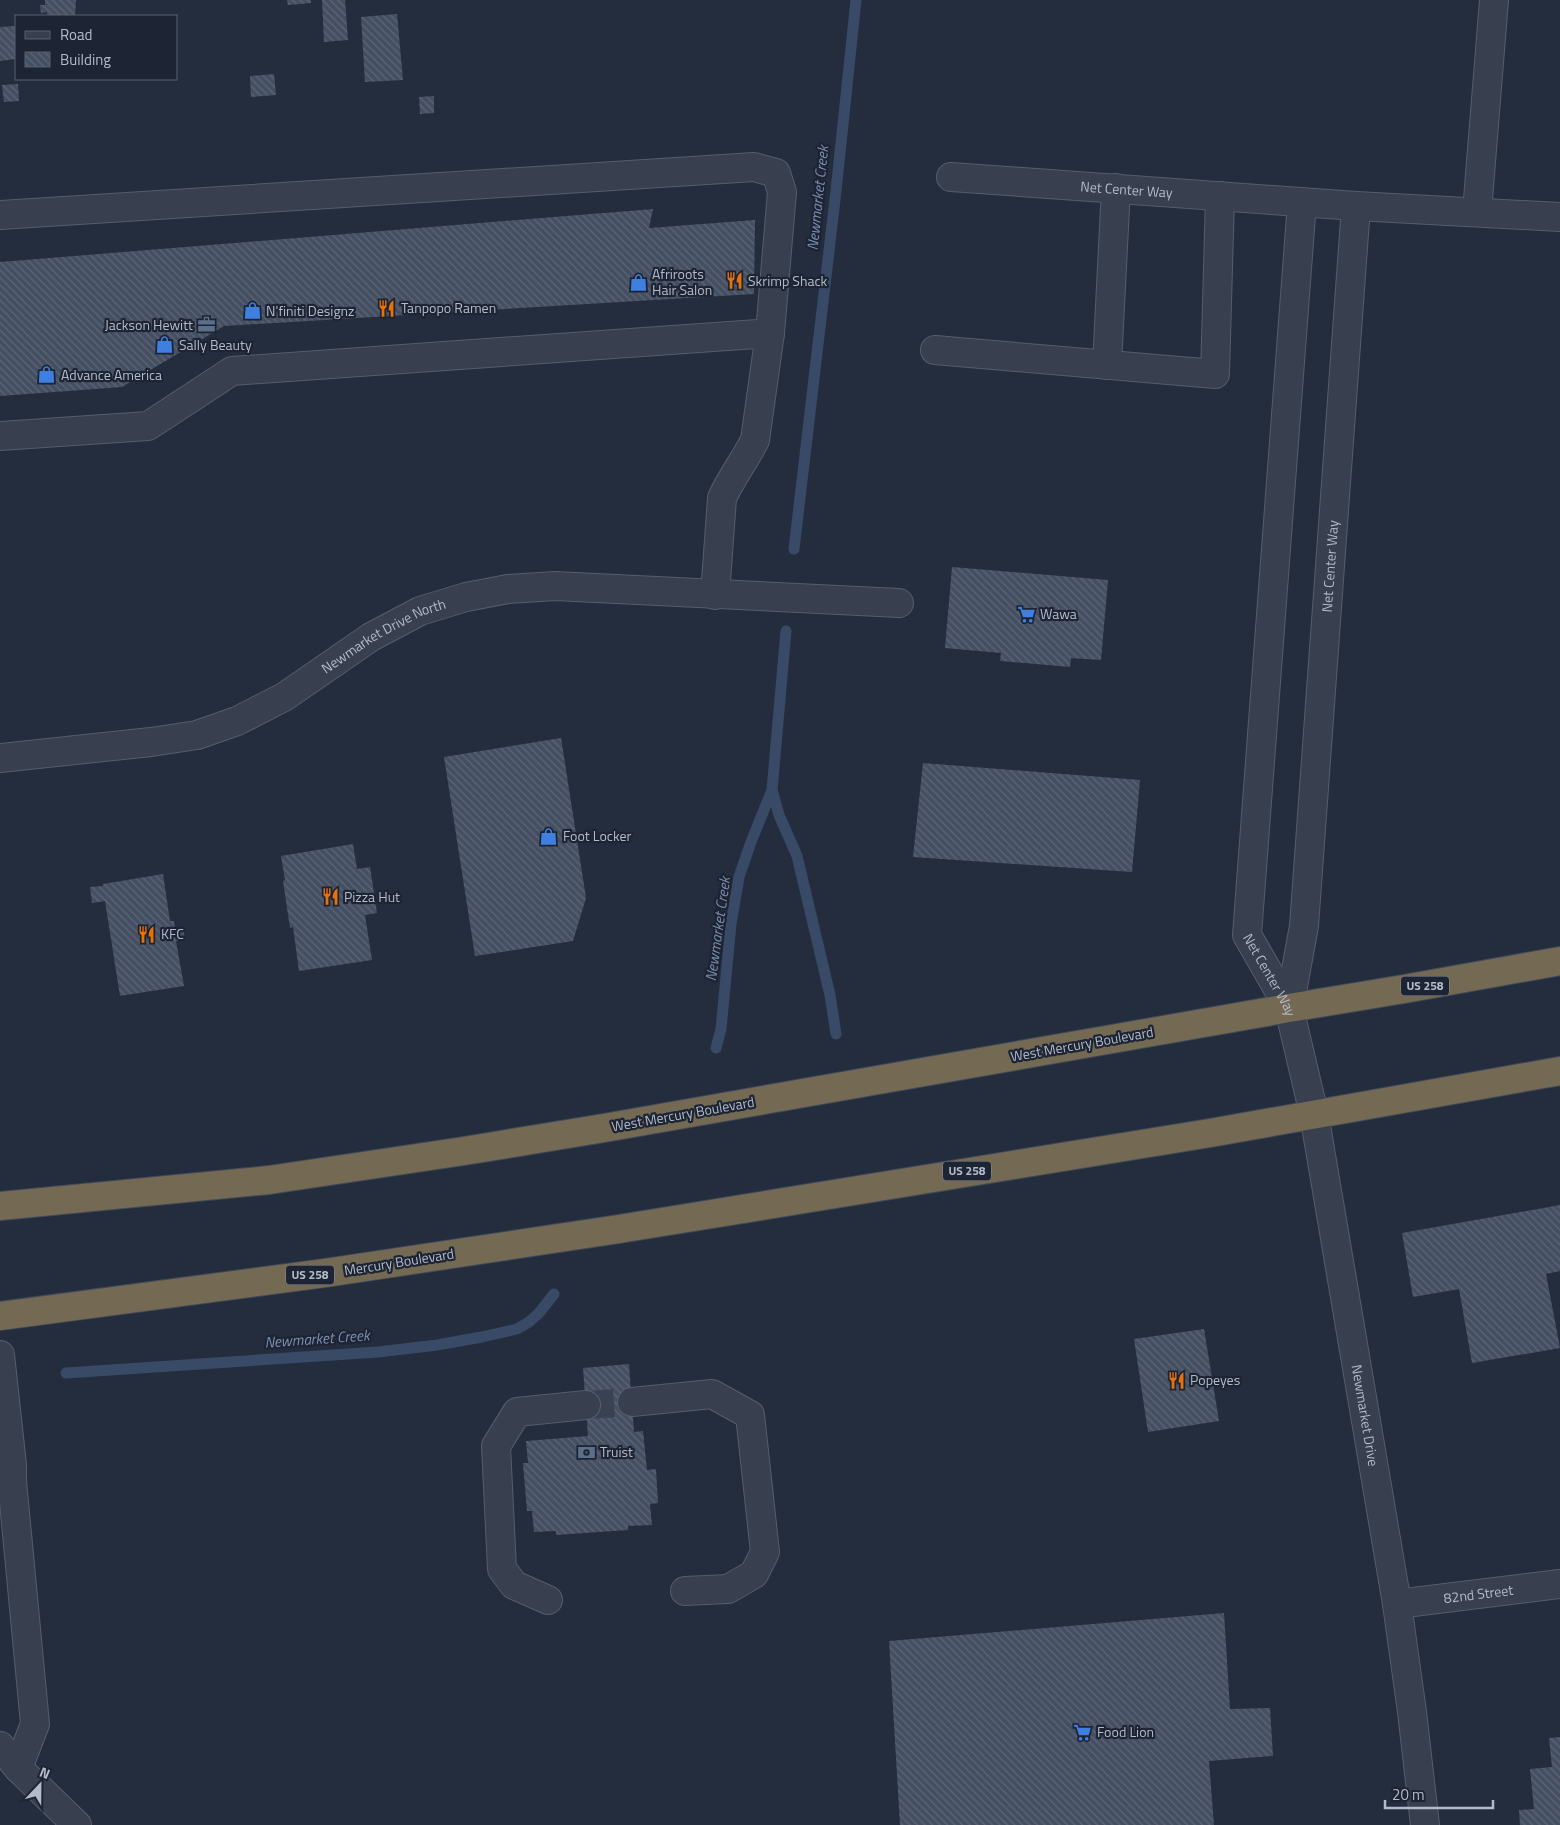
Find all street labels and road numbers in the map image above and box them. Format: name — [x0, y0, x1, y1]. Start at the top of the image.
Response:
street label: Net Center Way — [1080, 175, 1174, 203]
street label: Net Center Way — [1316, 519, 1343, 613]
street label: Newmarket Drive North — [317, 593, 448, 678]
street label: Net Center Way — [1238, 929, 1302, 1018]
road number: US 258 — [1401, 976, 1449, 996]
street label: West Mercury Boulevard — [1009, 1021, 1155, 1066]
street label: West Mercury Boulevard — [610, 1091, 756, 1136]
road number: US 258 — [943, 1162, 991, 1180]
street label: Mercury Boulevard — [342, 1242, 455, 1281]
road number: US 258 — [286, 1266, 334, 1284]
street label: Newmarket Drive — [1347, 1363, 1385, 1468]
street label: 82nd Street — [1442, 1579, 1514, 1608]

